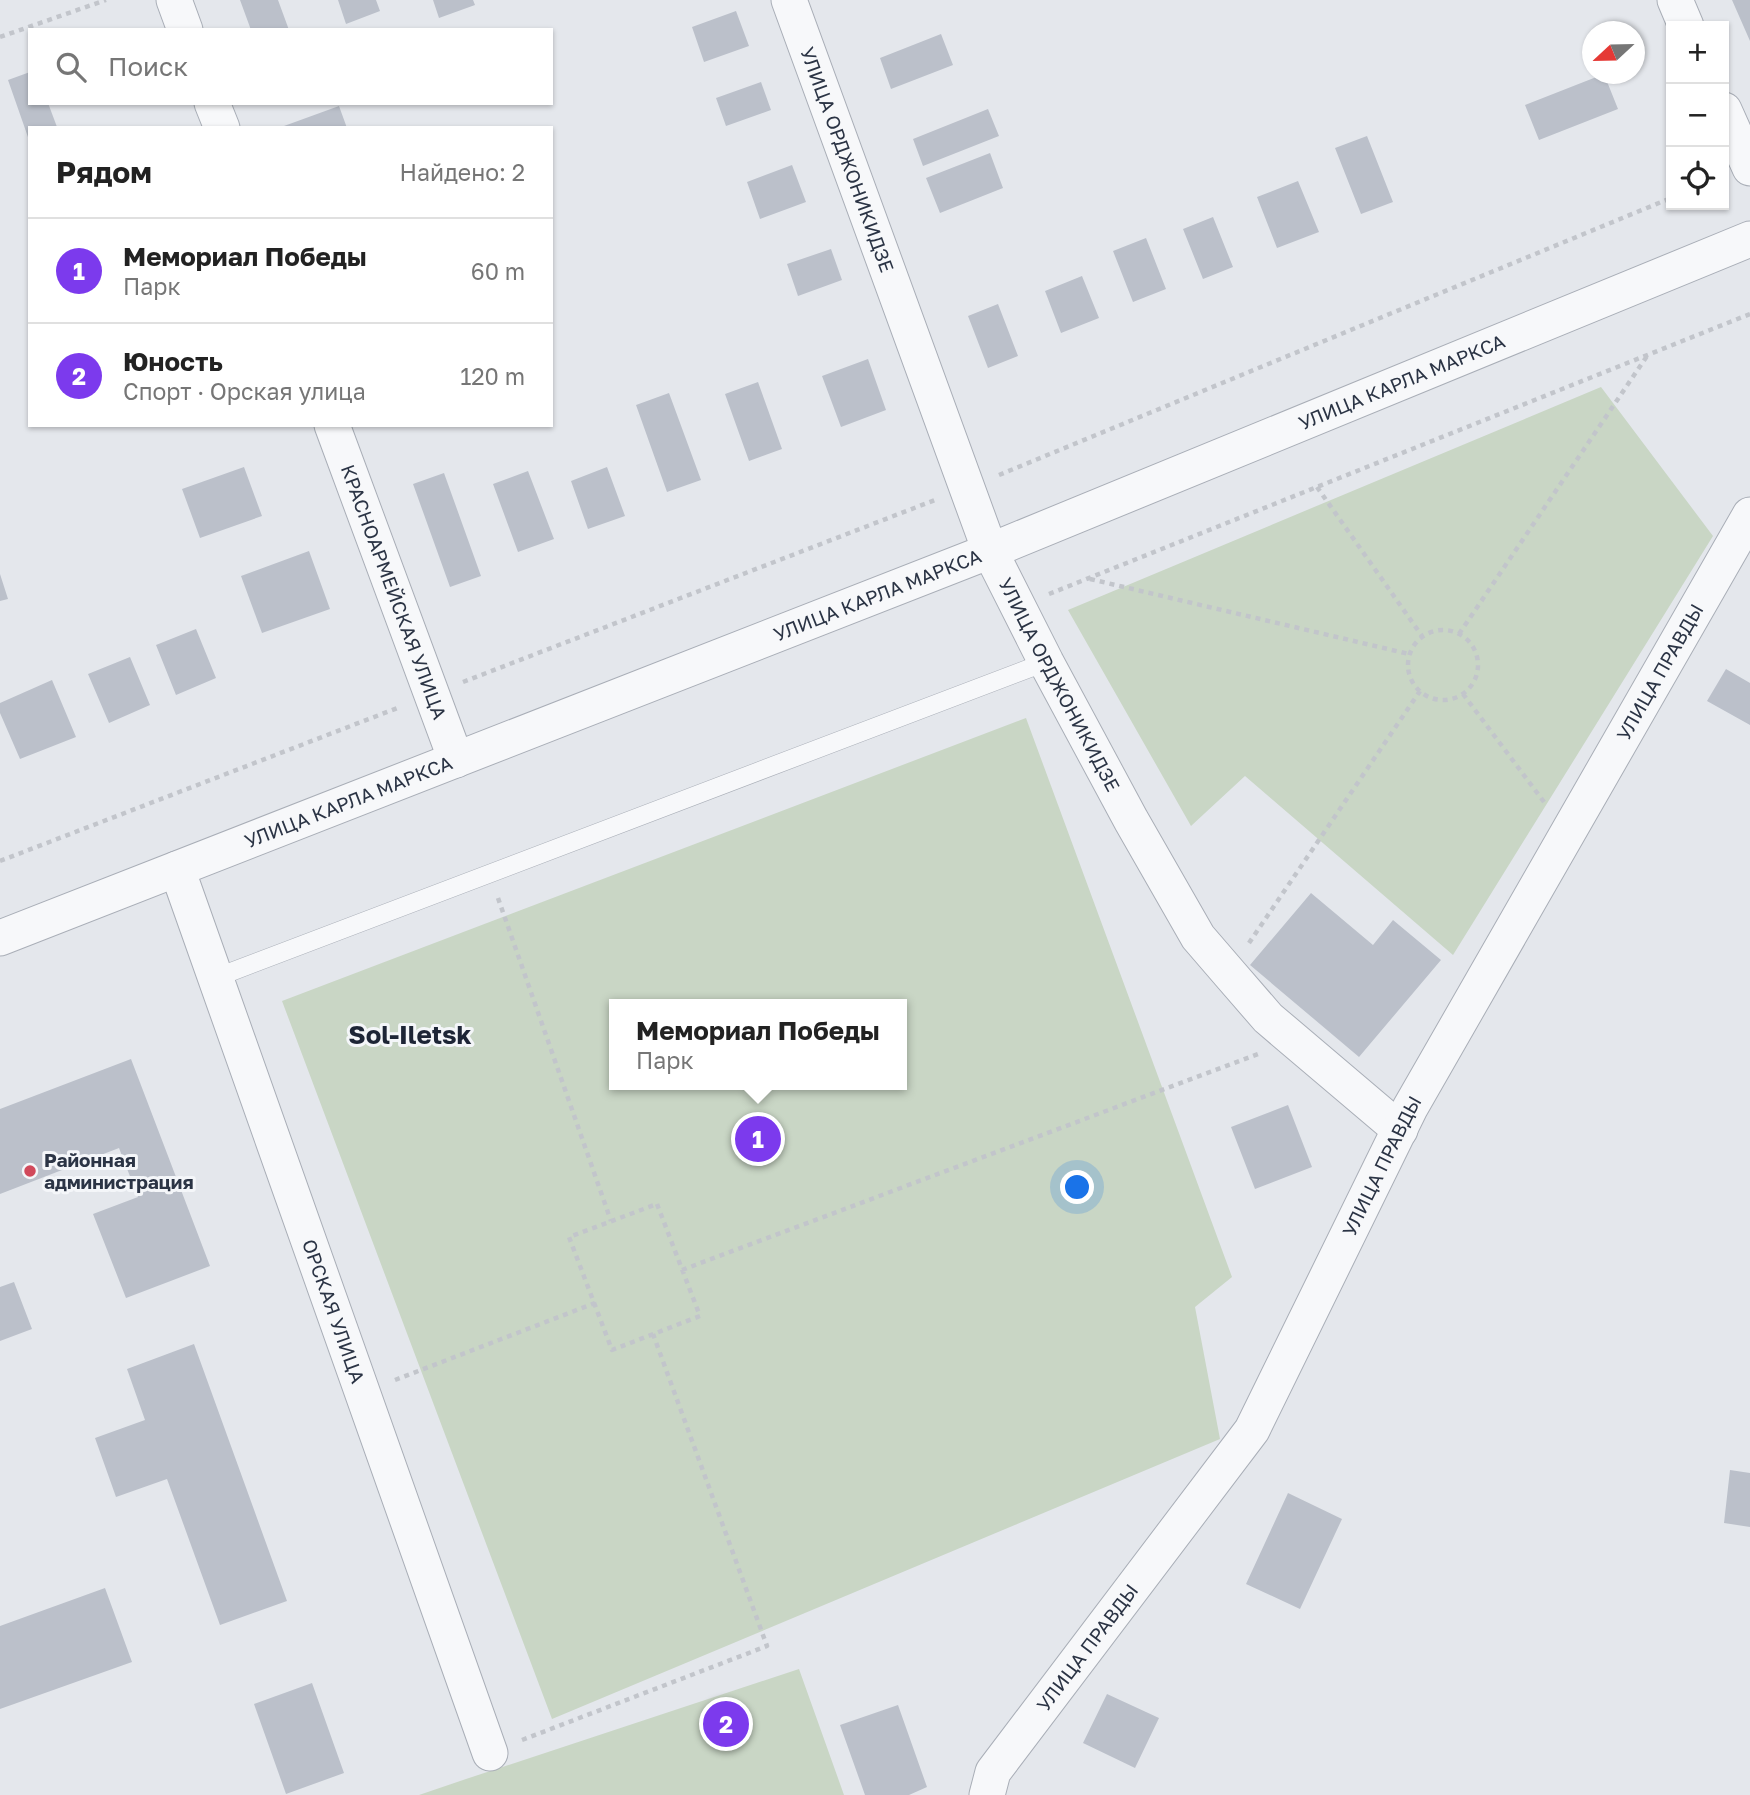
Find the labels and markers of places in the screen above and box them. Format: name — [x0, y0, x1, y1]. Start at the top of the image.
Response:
pin: 1 — [735, 1113, 781, 1165]
place label: Районная администрация — [44, 1148, 194, 1193]
marker: Районная администрация — [22, 1163, 38, 1179]
pin: 2 — [703, 1698, 749, 1750]

